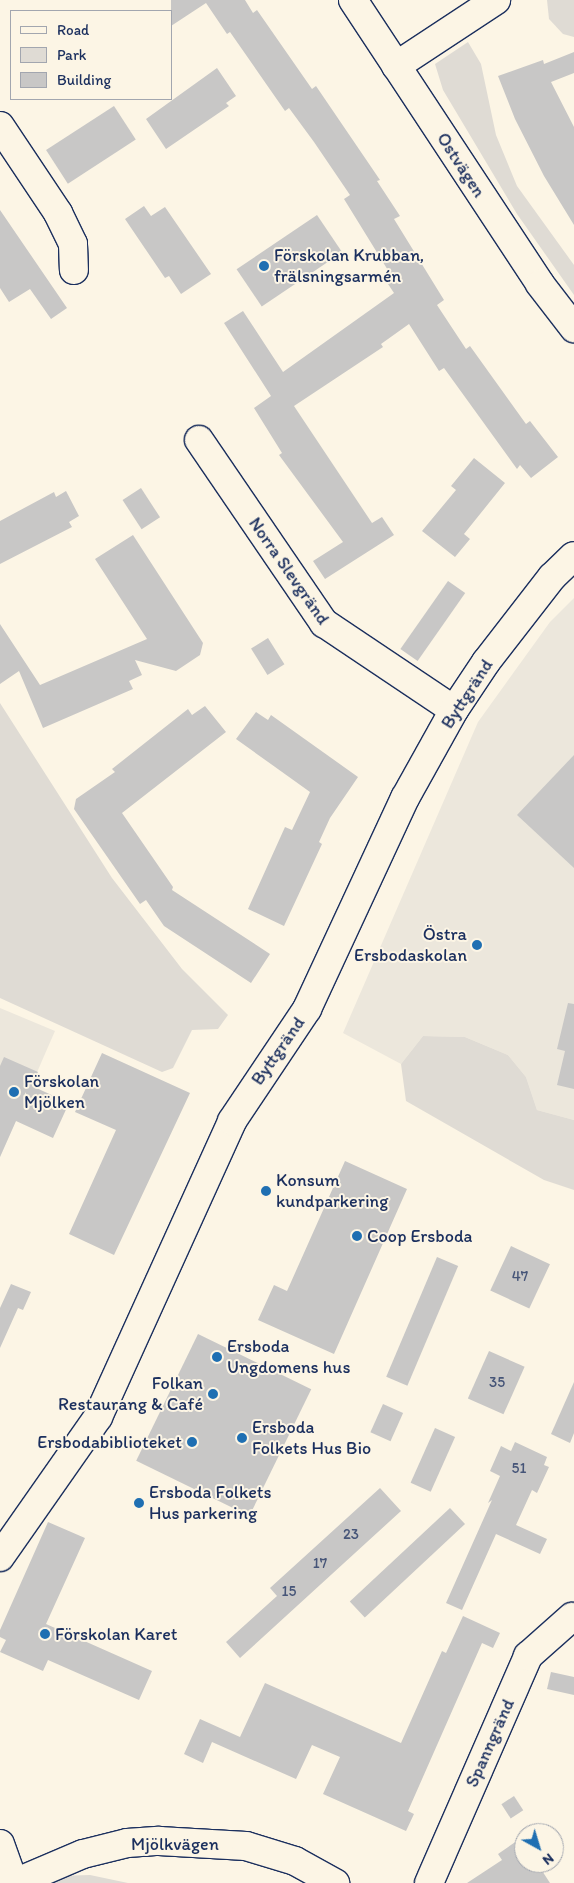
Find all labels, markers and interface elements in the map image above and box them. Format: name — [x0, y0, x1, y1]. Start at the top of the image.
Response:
legend — [10, 10, 172, 100]
text: Road — [57, 21, 89, 39]
text: Park — [57, 46, 87, 64]
text: Building — [57, 71, 111, 89]
street label: Ostvägen — [432, 129, 490, 201]
place label: Förskolan Krubban, frälsningsarmén — [274, 245, 424, 288]
marker: Förskolan Krubban, frälsningsarmén — [258, 260, 270, 272]
street label: Norra Slevgränd — [244, 513, 334, 629]
street label: Byttgränd — [437, 655, 497, 733]
place label: Östra Ersbodaskolan — [354, 924, 467, 966]
marker: Östra Ersbodaskolan — [471, 939, 483, 951]
street label: Byttgränd — [247, 1013, 309, 1089]
place label: Förskolan Mjölken — [24, 1071, 99, 1114]
marker: Förskolan Mjölken — [8, 1086, 20, 1098]
place label: Konsum kundparkering — [276, 1170, 388, 1212]
marker: Konsum kundparkering — [260, 1185, 272, 1197]
place label: Coop Ersboda — [367, 1225, 473, 1247]
marker: Coop Ersboda — [351, 1230, 363, 1242]
house number: 47 — [512, 1268, 528, 1286]
place label: Ersboda Ungdomens hus — [227, 1336, 350, 1378]
marker: Ersboda Ungdomens hus — [211, 1351, 223, 1363]
place label: Folkan Restaurang & Café — [59, 1373, 203, 1416]
house number: 35 — [489, 1374, 505, 1392]
marker: Folkan Restaurang & Café — [207, 1388, 219, 1400]
place label: Ersboda Folkets Hus Bio — [252, 1417, 371, 1460]
place label: Ersbodabiblioteket — [37, 1431, 182, 1453]
marker: Ersboda Folkets Hus Bio — [236, 1432, 248, 1444]
marker: Ersbodabiblioteket — [186, 1436, 198, 1448]
house number: 51 — [512, 1460, 526, 1478]
place label: Ersboda Folkets Hus parkering — [149, 1482, 271, 1525]
marker: Ersboda Folkets Hus parkering — [133, 1497, 145, 1509]
house number: 23 — [343, 1526, 359, 1544]
house number: 17 — [313, 1555, 327, 1573]
house number: 15 — [282, 1583, 296, 1601]
place label: Förskolan Karet — [55, 1623, 177, 1645]
marker: Förskolan Karet — [39, 1628, 51, 1640]
street label: Spanngränd — [461, 1696, 519, 1790]
north arrow — [514, 1823, 564, 1873]
street label: Mjölkvägen — [131, 1833, 219, 1855]
text: N — [539, 1850, 557, 1869]

